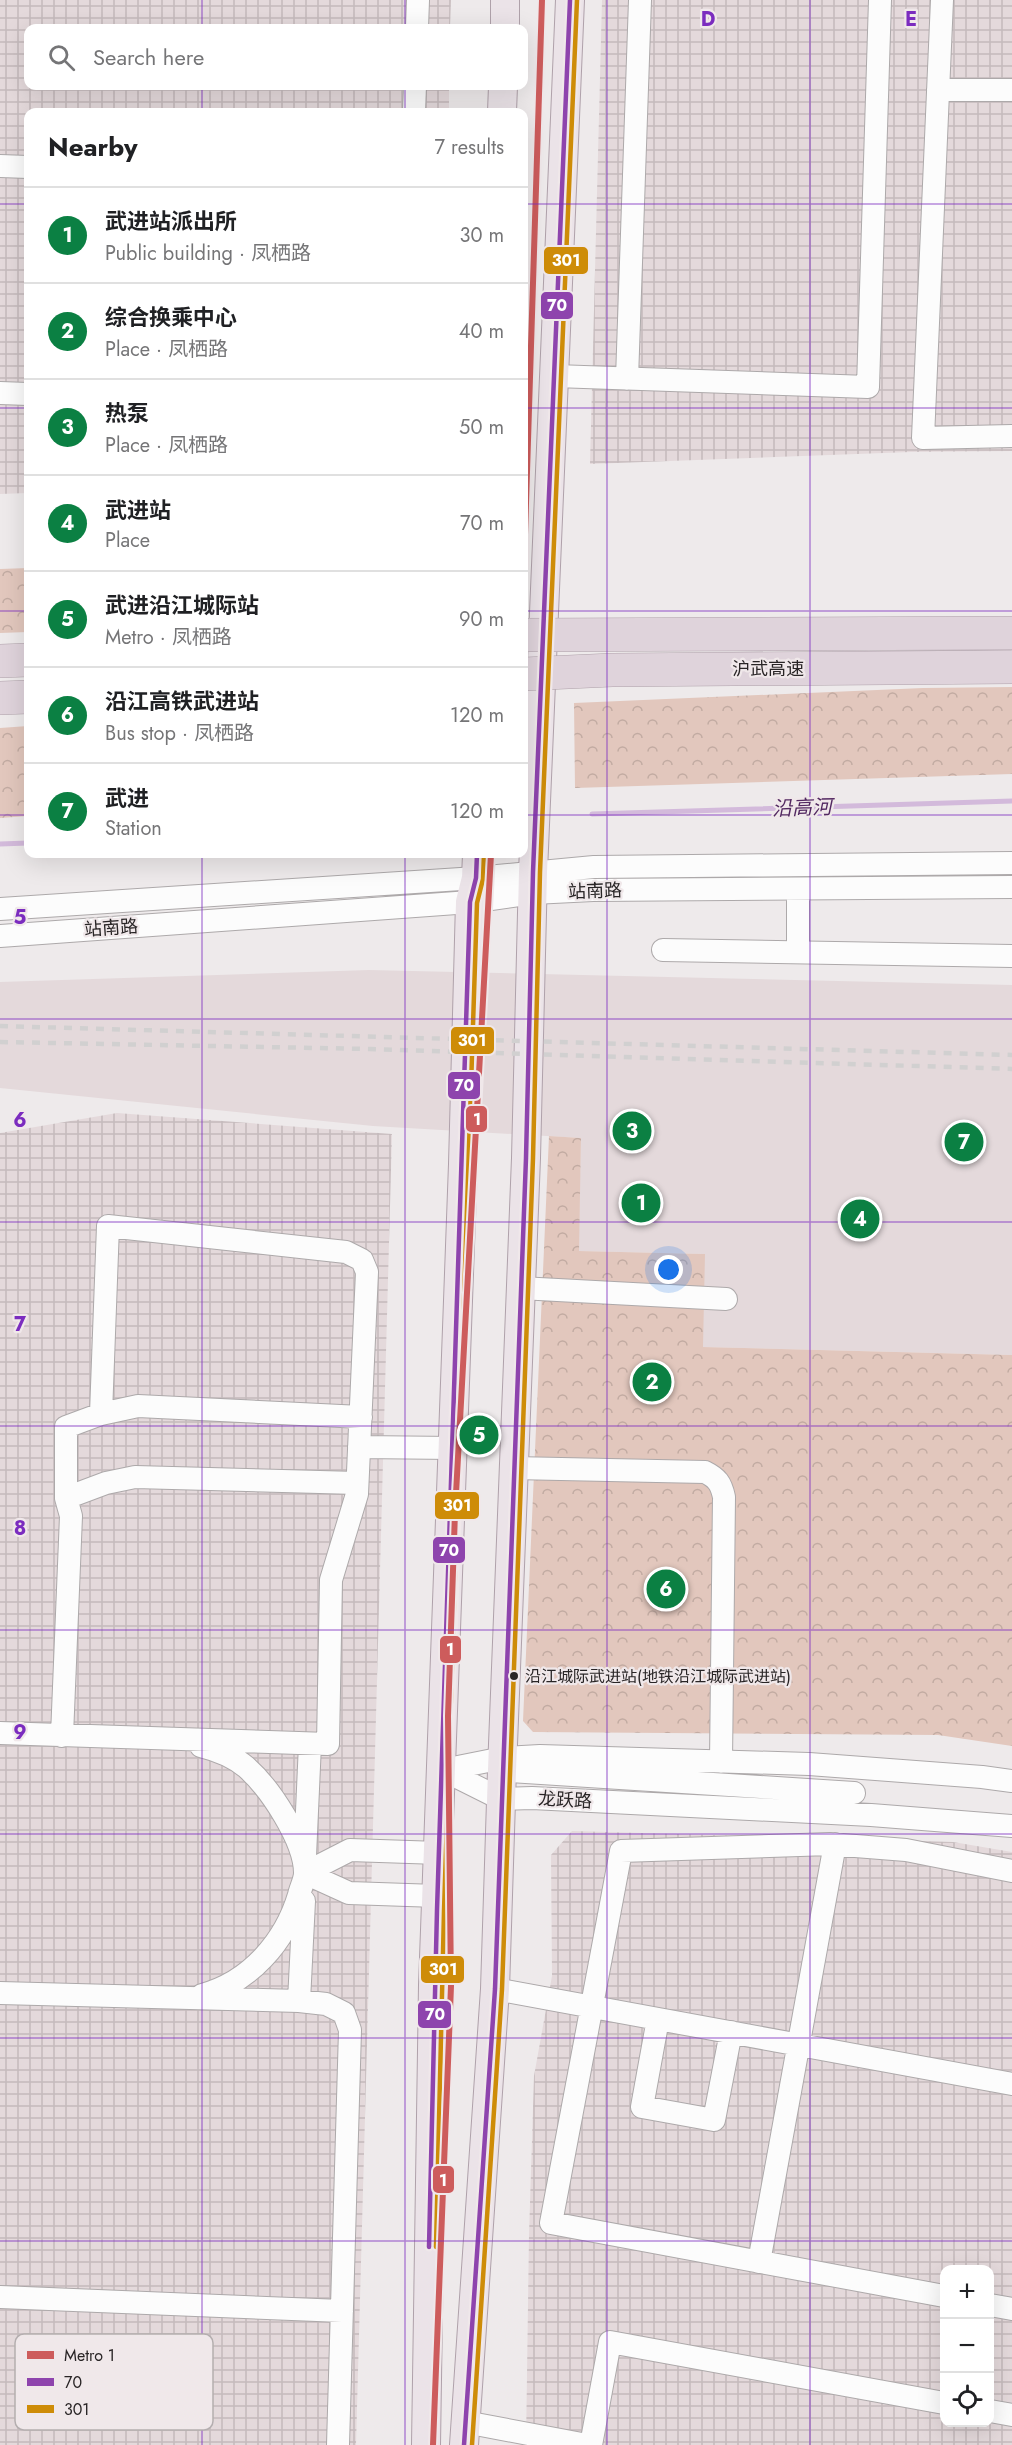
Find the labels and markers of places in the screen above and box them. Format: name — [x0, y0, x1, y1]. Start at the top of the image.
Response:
pin: 3 — [612, 1108, 652, 1154]
pin: 7 — [944, 1120, 984, 1164]
pin: 1 — [622, 1180, 660, 1226]
pin: 4 — [840, 1196, 880, 1242]
pin: 2 — [632, 1360, 672, 1404]
pin: 5 — [460, 1412, 498, 1458]
pin: 6 — [646, 1566, 686, 1612]
place label: 沿江城际武进站(地铁沿江城际武进站) — [525, 1665, 791, 1688]
marker: 沿江城际武进站(地铁沿江城际武进站) — [508, 1670, 520, 1682]

